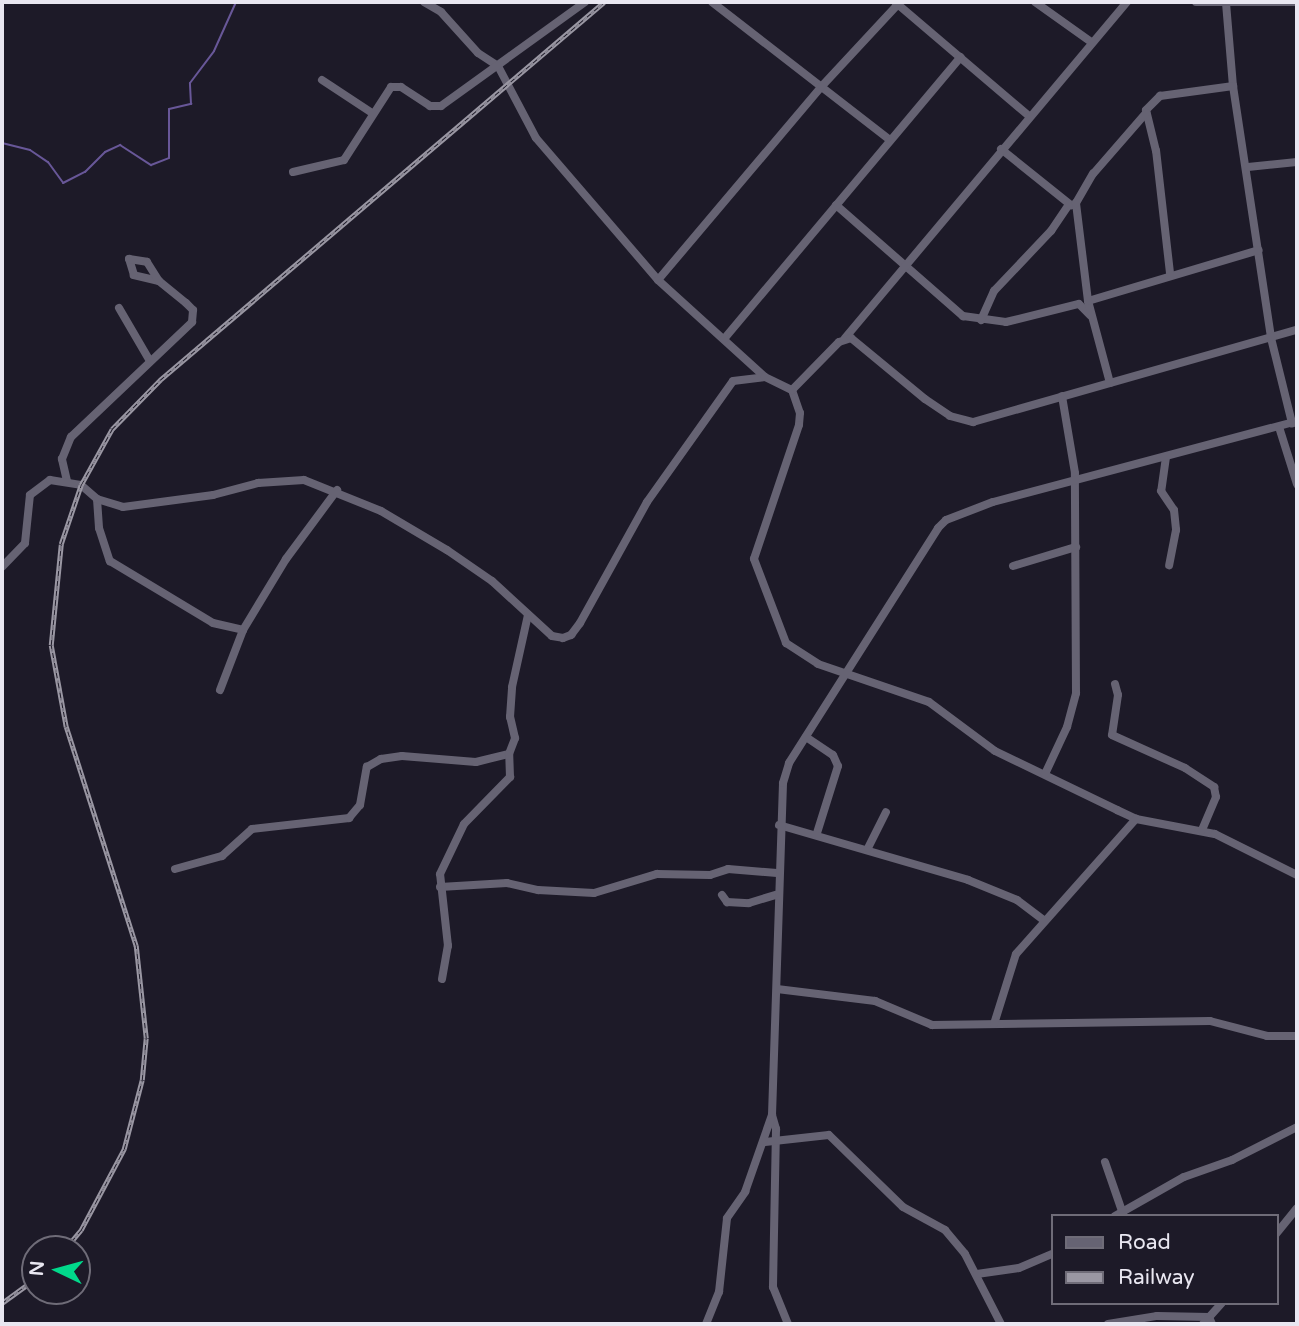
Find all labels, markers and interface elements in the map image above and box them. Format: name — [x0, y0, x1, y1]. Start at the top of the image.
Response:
legend — [1050, 1214, 1278, 1305]
text: Road — [1118, 1230, 1171, 1255]
north arrow — [21, 1235, 91, 1305]
text: N — [25, 1260, 49, 1277]
text: Railway — [1118, 1265, 1195, 1290]

